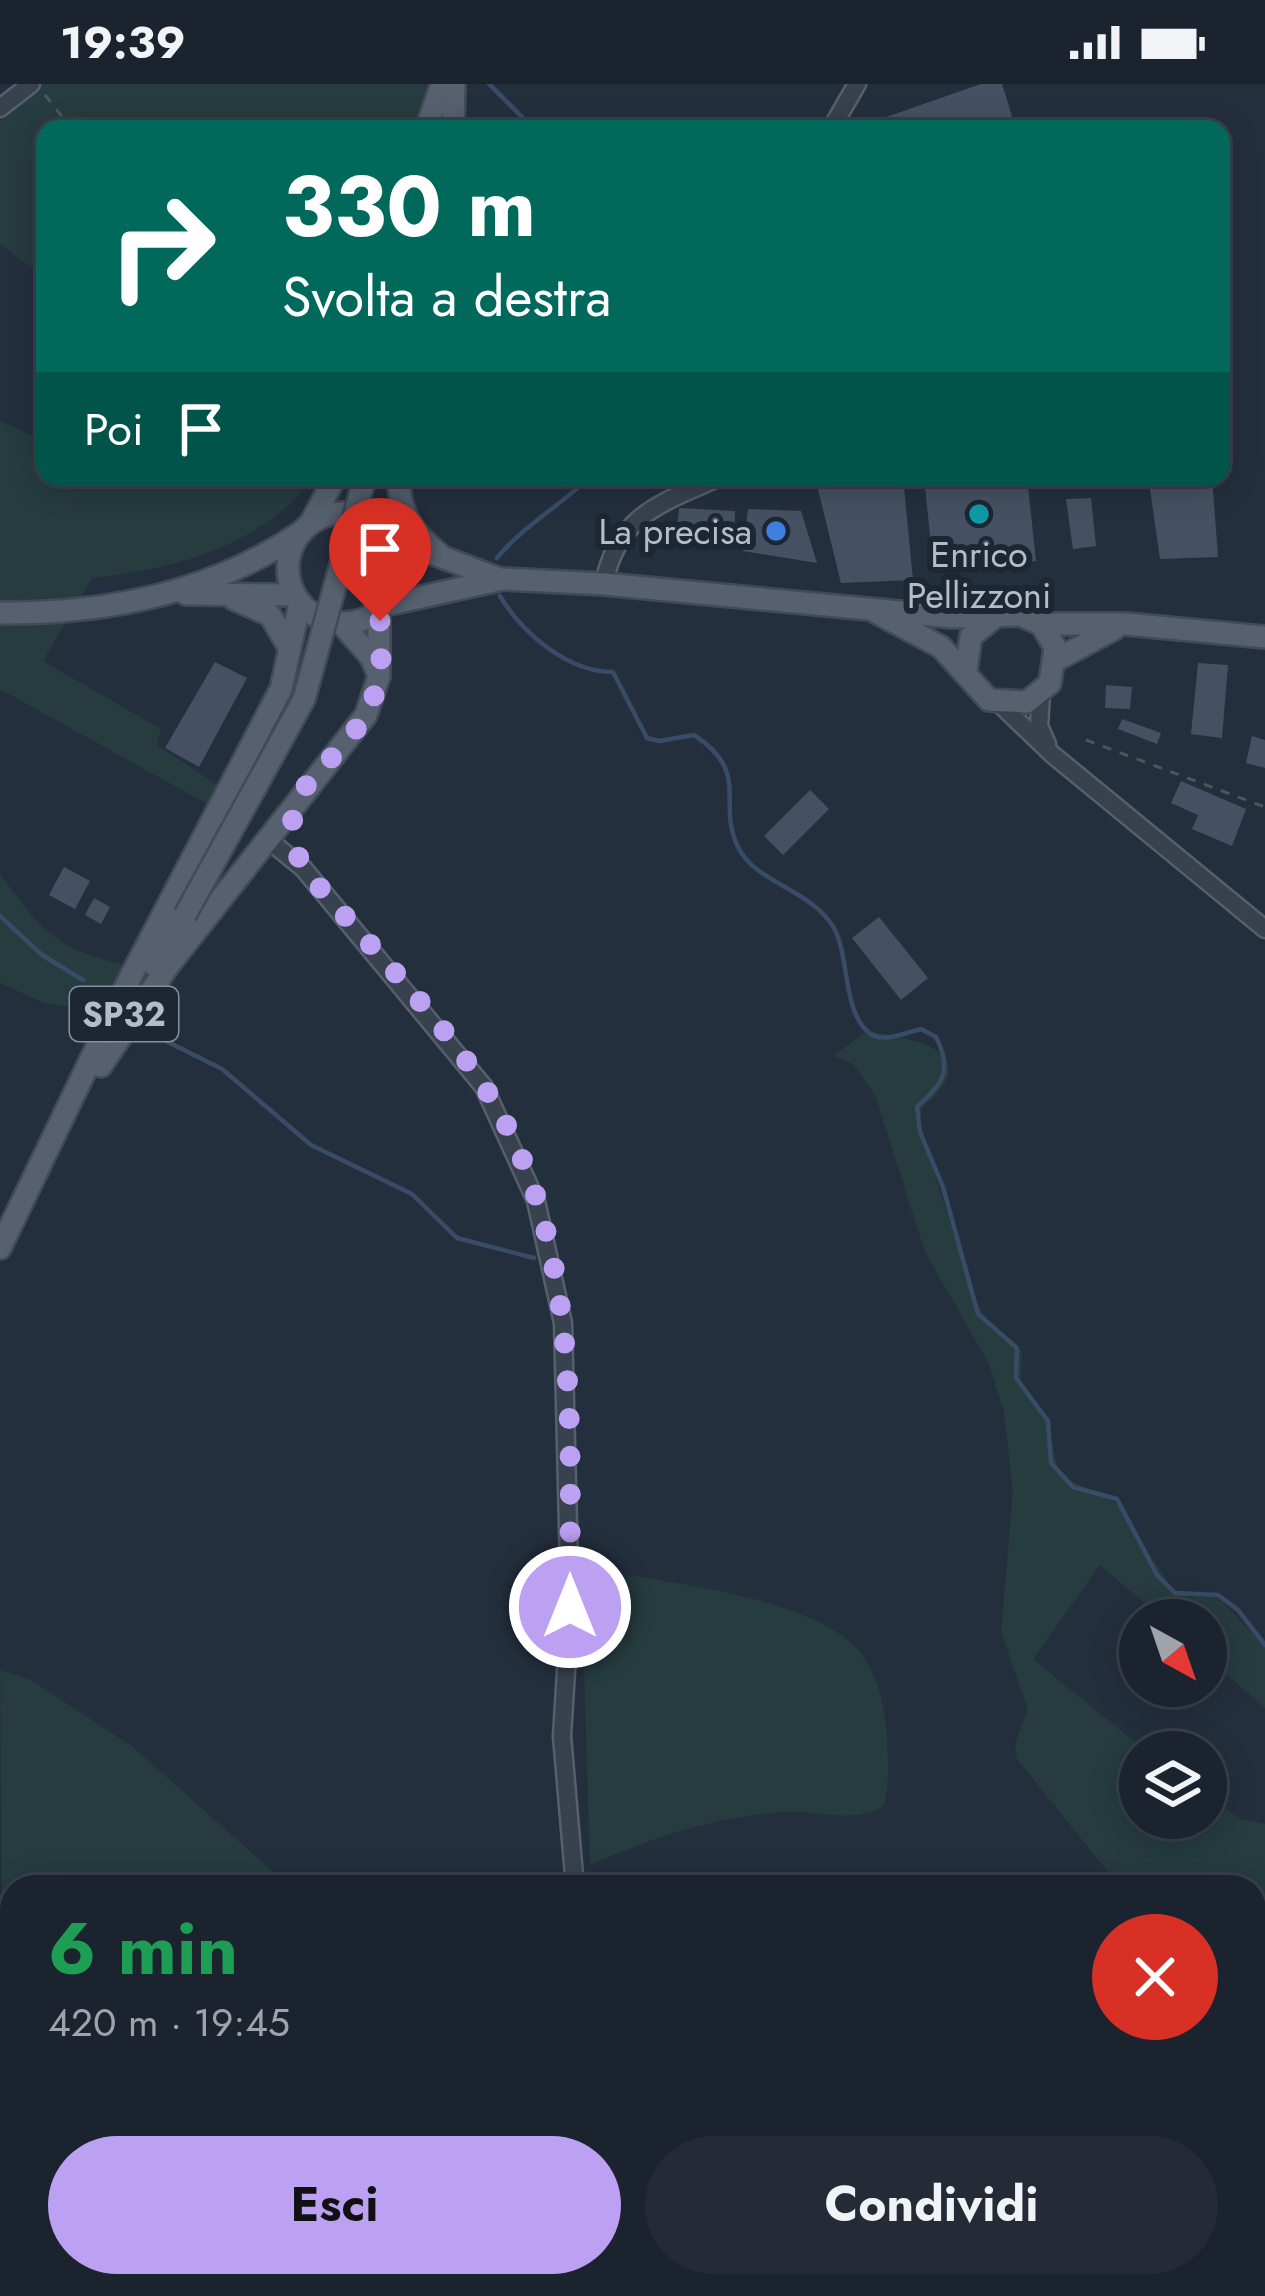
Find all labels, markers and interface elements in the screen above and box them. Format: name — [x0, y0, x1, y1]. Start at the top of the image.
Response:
text: 19:39 — [60, 10, 186, 75]
text: 330 m — [282, 146, 536, 268]
icon: right — [84, 168, 240, 324]
text: Svolta a destra — [282, 258, 612, 336]
icon: arrive — [168, 396, 234, 462]
text: Poi — [84, 397, 144, 462]
pin — [329, 498, 431, 621]
marker: Enrico Pellizzoni — [966, 501, 992, 527]
place label: La precisa — [598, 505, 752, 557]
icon: arrive — [347, 516, 413, 582]
marker: La precisa — [763, 518, 789, 544]
place label: Enrico Pellizzoni — [907, 528, 1051, 621]
road number: SP32 — [70, 987, 178, 1041]
position arrow — [507, 1544, 633, 1670]
north arrow — [1119, 1599, 1227, 1707]
map controls — [1119, 1599, 1227, 1839]
button: layers — [1119, 1731, 1227, 1839]
text: 6 min — [48, 1897, 238, 2001]
button: close — [1092, 1914, 1218, 2040]
text: 420 m · 19:45 — [48, 1994, 290, 2051]
button: Esci — [48, 2136, 621, 2274]
button: Condividi — [645, 2136, 1218, 2274]

